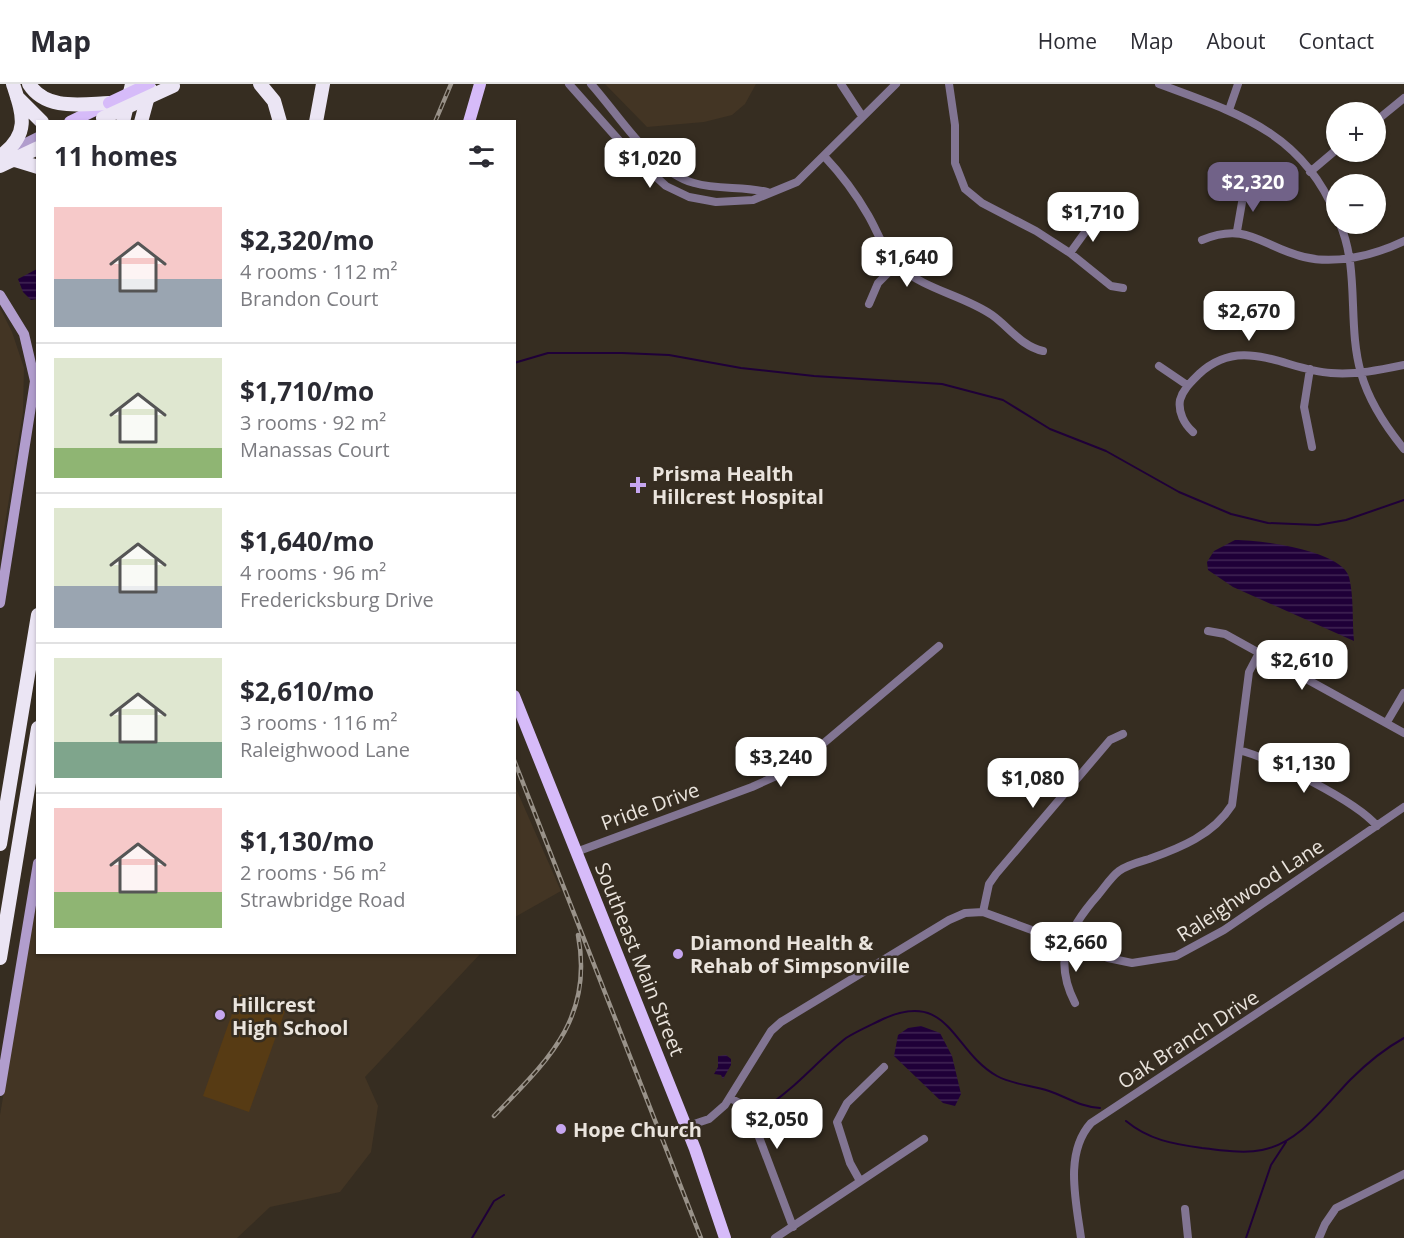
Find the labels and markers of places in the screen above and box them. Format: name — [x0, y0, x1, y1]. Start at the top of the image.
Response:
pin: $1,020 — [601, 138, 699, 189]
pin: $2,320 — [1204, 162, 1302, 213]
pin: $1,710 — [1044, 192, 1142, 243]
pin: $1,640 — [858, 237, 956, 288]
pin: $2,670 — [1200, 291, 1298, 342]
place label: Prisma Health Hillcrest Hospital — [652, 460, 824, 510]
marker: Prisma Health Hillcrest Hospital — [629, 476, 647, 494]
pin: $2,610 — [1253, 640, 1351, 691]
pin: $3,240 — [732, 737, 830, 788]
pin: $1,130 — [1255, 743, 1353, 794]
pin: $1,080 — [984, 758, 1082, 809]
pin: $2,660 — [1027, 922, 1125, 973]
place label: Diamond Health & Rehab of Simpsonville — [690, 929, 910, 979]
marker: Diamond Health & Rehab of Simpsonville — [671, 947, 685, 961]
place label: Hillcrest High School — [232, 991, 348, 1041]
marker: Hillcrest High School — [213, 1008, 227, 1022]
pin: $2,050 — [728, 1099, 826, 1150]
place label: Hope Church — [573, 1116, 702, 1143]
marker: Hope Church — [554, 1122, 568, 1136]

